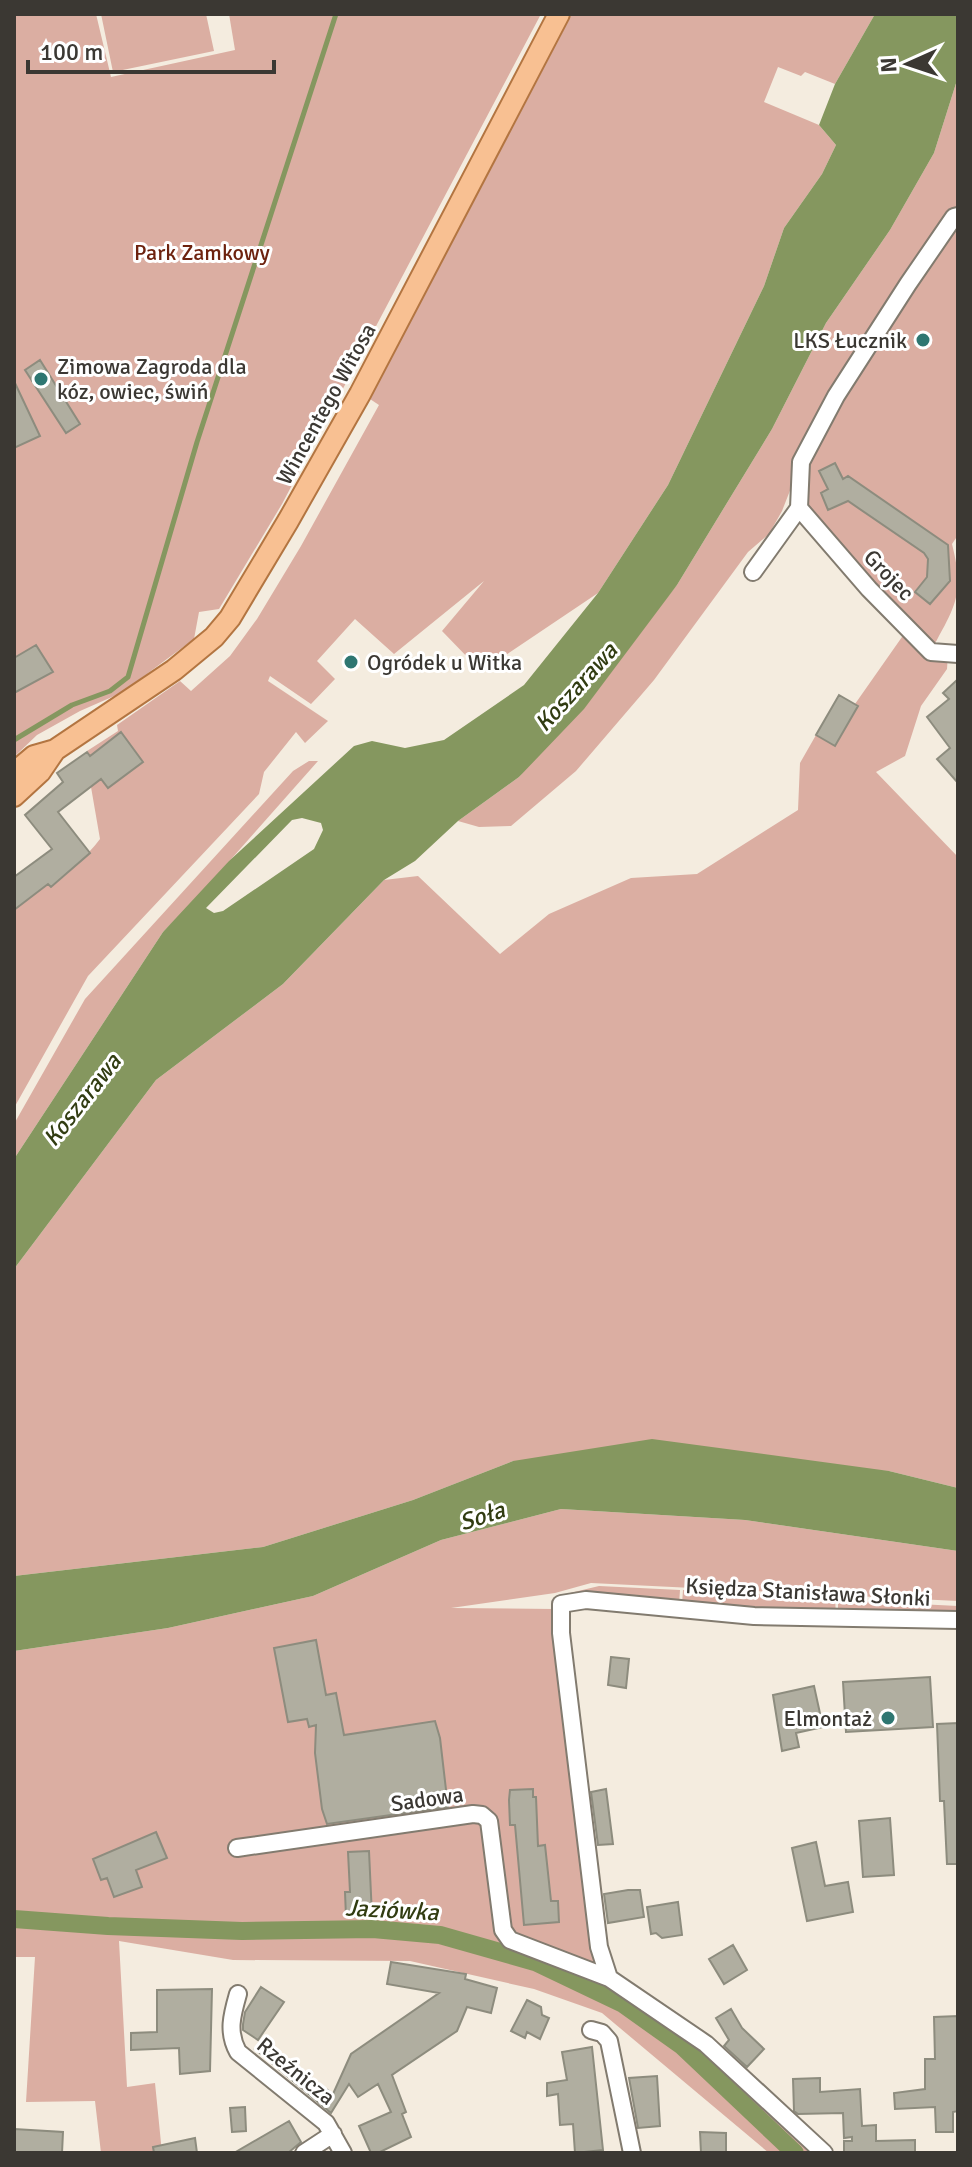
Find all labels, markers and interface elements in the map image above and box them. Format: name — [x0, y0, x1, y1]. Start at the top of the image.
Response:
scale bar — [28, 24, 274, 74]
north arrow — [868, 24, 948, 104]
text: 100 m — [40, 37, 103, 67]
text: N — [875, 57, 902, 73]
park label: Park Zamkowy — [134, 239, 271, 266]
street label: Wincentego Witosa — [270, 318, 382, 490]
place label: LKS Łucznik — [793, 327, 907, 354]
marker: LKS Łucznik — [914, 331, 932, 349]
place label: Zimowa Zagroda dla kóz, owiec, świń — [57, 353, 247, 405]
marker: Zimowa Zagroda dla kóz, owiec, świń — [32, 370, 50, 388]
street label: Grojec — [858, 544, 920, 606]
water label: Koszarawa — [528, 636, 624, 738]
place label: Ogródek u Witka — [367, 649, 522, 676]
marker: Ogródek u Witka — [342, 653, 360, 671]
water label: Koszarawa — [36, 1047, 128, 1152]
water label: Soła — [455, 1494, 509, 1537]
street label: Księdza Stanisława Słonki — [685, 1572, 931, 1612]
place label: Elmontaż — [783, 1705, 872, 1732]
marker: Elmontaż — [879, 1709, 897, 1727]
street label: Sadowa — [389, 1781, 465, 1817]
water label: Jaziówka — [345, 1893, 440, 1927]
street label: Rzeźnicza — [251, 2031, 341, 2111]

